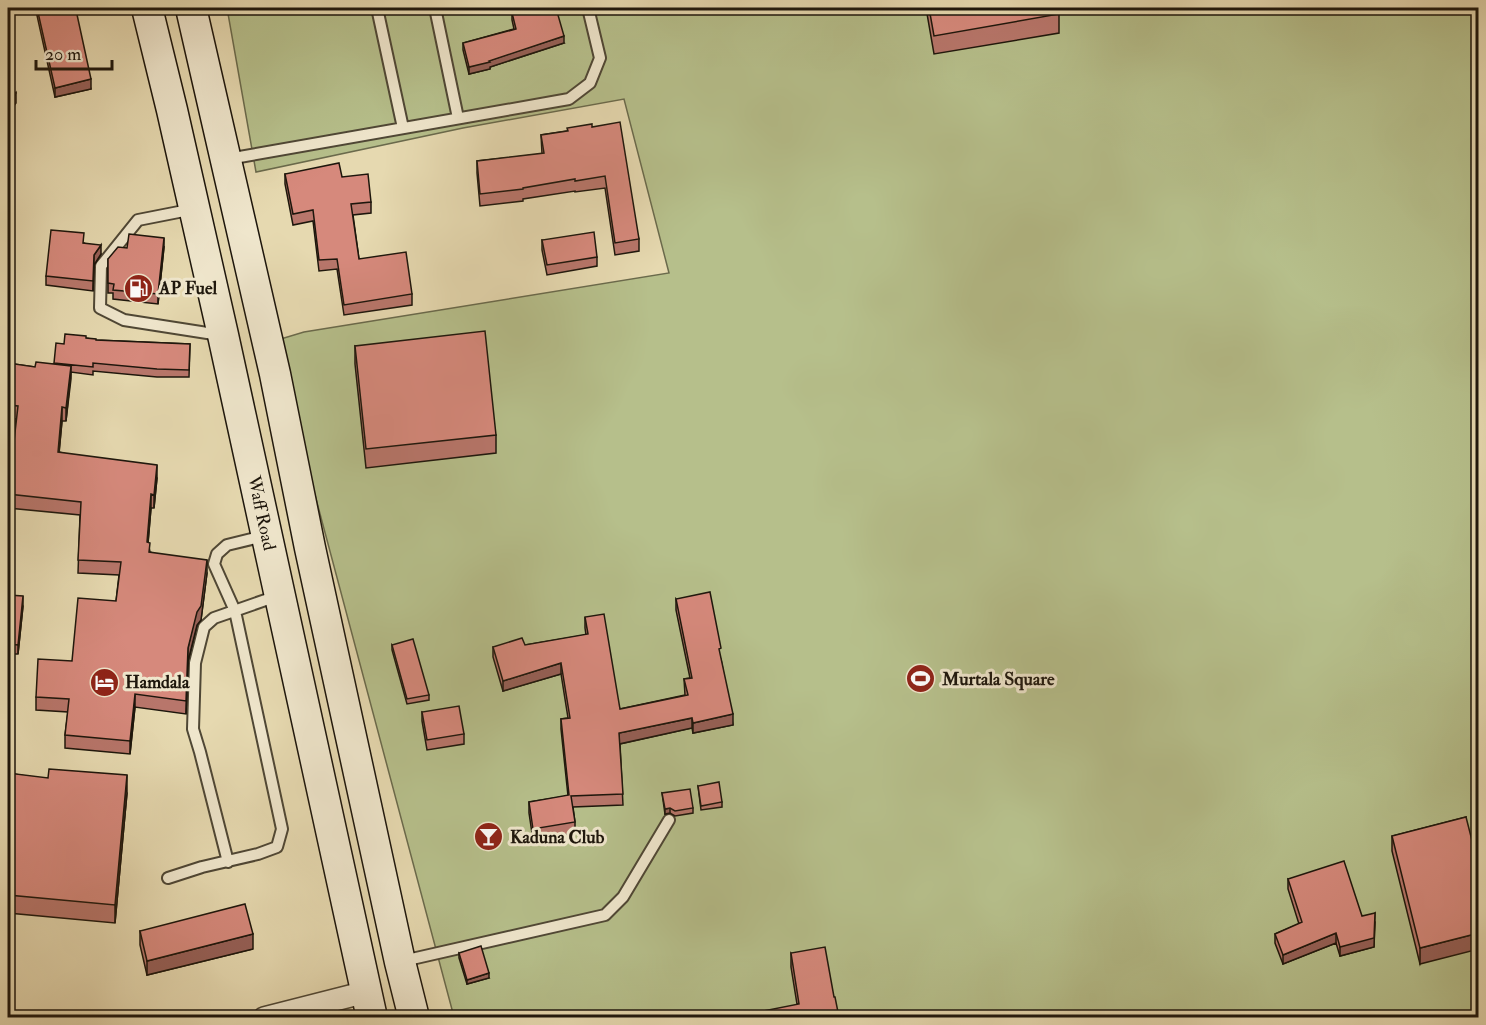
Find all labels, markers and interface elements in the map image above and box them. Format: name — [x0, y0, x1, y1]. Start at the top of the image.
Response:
scale bar — [36, 33, 112, 71]
text: 20 m — [45, 43, 81, 66]
fuel station icon: AP Fuel — [122, 272, 154, 304]
place label: AP Fuel — [158, 277, 217, 300]
street label: Waff Road — [242, 473, 281, 553]
sports icon: Murtala Square — [905, 663, 937, 695]
hotel icon: Hamdala — [88, 666, 120, 698]
place label: Murtala Square — [941, 668, 1055, 691]
place label: Hamdala — [125, 671, 190, 694]
bar icon: Kaduna Club — [473, 821, 505, 853]
place label: Kaduna Club — [510, 826, 605, 849]

